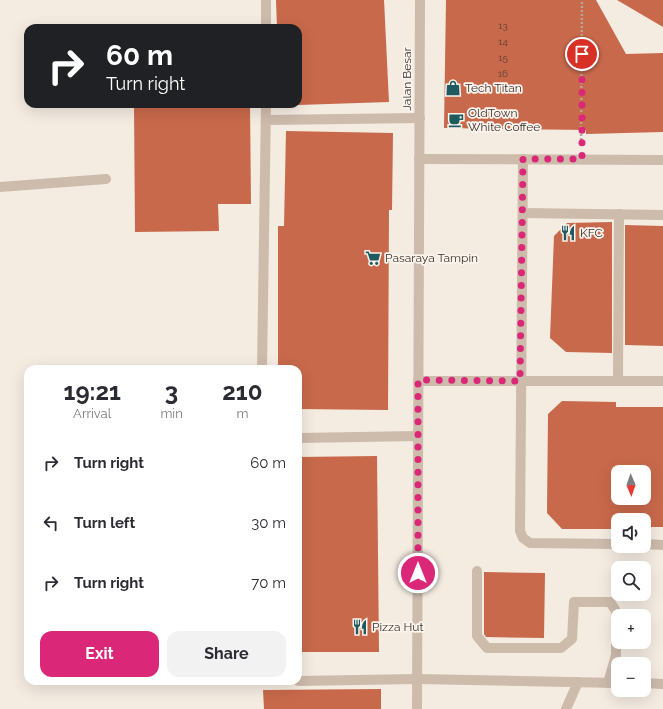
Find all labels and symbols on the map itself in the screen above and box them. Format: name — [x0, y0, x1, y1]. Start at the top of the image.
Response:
house number: 13 — [498, 20, 508, 31]
house number: 14 — [498, 36, 508, 47]
pin — [565, 37, 599, 71]
street label: Jalan Besar — [400, 46, 414, 111]
house number: 15 — [498, 52, 508, 63]
house number: 16 — [498, 68, 508, 79]
shop icon: Tech Titan — [444, 79, 462, 97]
place label: Tech Titan — [465, 81, 522, 95]
place label: OldTown White Coffee — [468, 106, 540, 134]
cafe icon: OldTown White Coffee — [447, 111, 465, 129]
restaurant icon: KFC — [559, 224, 577, 242]
place label: KFC — [580, 226, 603, 240]
supermarket icon: Pasaraya Tampin — [364, 249, 382, 267]
place label: Pasaraya Tampin — [385, 251, 478, 265]
north arrow — [611, 465, 651, 505]
position arrow — [397, 552, 439, 594]
restaurant icon: Pizza Hut — [351, 618, 369, 636]
place label: Pizza Hut — [372, 620, 424, 634]

